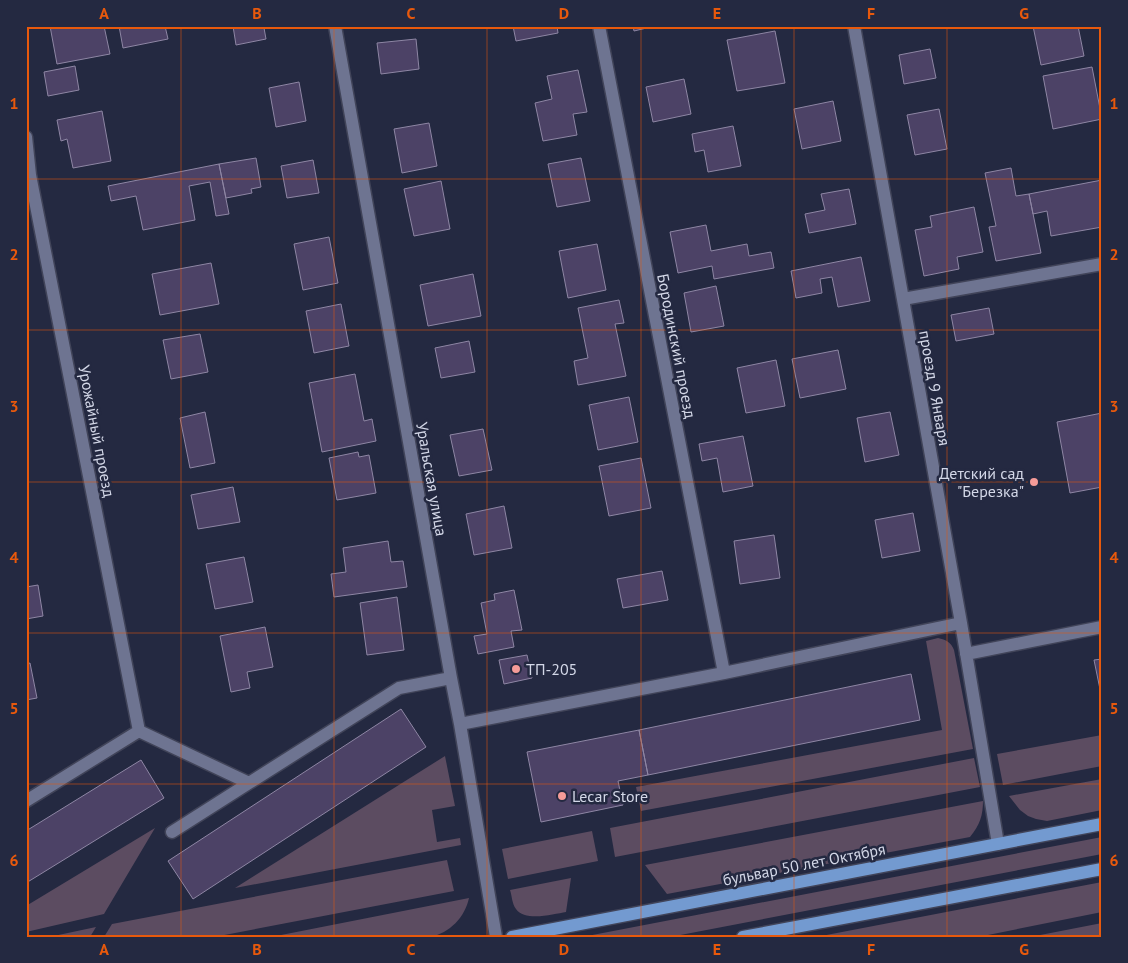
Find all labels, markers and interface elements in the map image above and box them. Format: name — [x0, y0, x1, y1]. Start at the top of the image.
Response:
text: A — [99, 3, 109, 23]
text: B — [252, 3, 262, 23]
text: C — [407, 3, 416, 23]
text: D — [559, 3, 569, 23]
text: E — [713, 3, 721, 23]
text: F — [867, 3, 875, 23]
text: G — [1019, 3, 1029, 23]
text: 1 — [9, 93, 19, 113]
text: 1 — [1109, 93, 1119, 113]
text: 2 — [9, 244, 19, 264]
text: 2 — [1109, 244, 1119, 264]
street label: Бородинский проезд — [653, 272, 701, 420]
street label: проезд 9 Января — [915, 329, 955, 447]
street label: Урожайный проезд — [74, 363, 120, 499]
text: 3 — [9, 396, 19, 416]
text: 3 — [1109, 396, 1119, 416]
street label: Уральская улица — [412, 420, 452, 538]
place label: Детский сад "Березка" — [939, 463, 1024, 501]
marker: Детский сад "Березка" — [1028, 476, 1040, 488]
text: 4 — [9, 547, 19, 567]
text: 4 — [1109, 547, 1119, 567]
place label: ТП-205 — [526, 659, 577, 679]
marker: ТП-205 — [510, 663, 522, 675]
text: 5 — [9, 698, 19, 718]
text: 5 — [1109, 698, 1119, 718]
place label: Lecar Store — [572, 786, 648, 806]
marker: Lecar Store — [556, 790, 568, 802]
street label: бульвар 50 лет Октября — [721, 838, 887, 890]
text: 6 — [9, 850, 19, 870]
text: 6 — [1109, 850, 1119, 870]
text: A — [99, 939, 109, 959]
text: B — [252, 939, 262, 959]
text: C — [407, 939, 416, 959]
text: D — [559, 939, 569, 959]
text: E — [713, 939, 721, 959]
text: F — [867, 939, 875, 959]
text: G — [1019, 939, 1029, 959]

